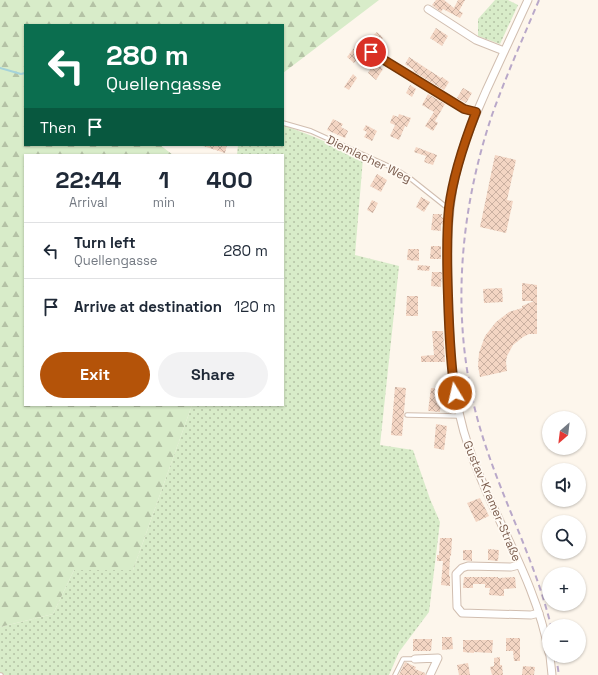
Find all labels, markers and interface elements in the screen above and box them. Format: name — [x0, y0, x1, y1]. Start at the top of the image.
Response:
pin — [354, 35, 388, 69]
text: 280 m — [106, 37, 189, 73]
icon: left — [40, 40, 92, 92]
icon: arrive — [360, 41, 382, 63]
text: Quellengasse — [106, 72, 222, 95]
icon: arrive — [84, 116, 106, 138]
text: Then — [40, 118, 76, 137]
street label: Diemlacher Weg — [324, 132, 414, 186]
text: 22:44 — [55, 164, 121, 195]
text: 1 — [158, 164, 169, 195]
text: 400 — [206, 164, 253, 195]
text: Arrival — [69, 194, 108, 211]
text: min — [153, 194, 175, 211]
text: m — [224, 194, 235, 211]
text: Turn left — [74, 233, 136, 252]
icon: left — [40, 240, 62, 262]
text: 280 m — [223, 241, 268, 260]
text: Quellengasse — [74, 252, 158, 269]
icon: arrive — [40, 296, 62, 318]
text: Arrive at destination — [74, 297, 222, 316]
text: 120 m — [234, 297, 276, 316]
button: Exit — [40, 352, 150, 398]
button: Share — [158, 352, 268, 398]
position arrow — [434, 372, 476, 414]
north arrow — [542, 411, 586, 455]
map controls — [542, 411, 586, 663]
street label: Gustav-Kramer-Straße — [459, 438, 525, 564]
button: sound — [542, 463, 586, 507]
button: search — [542, 515, 586, 559]
button: + — [542, 567, 586, 611]
button: − — [542, 619, 586, 663]

